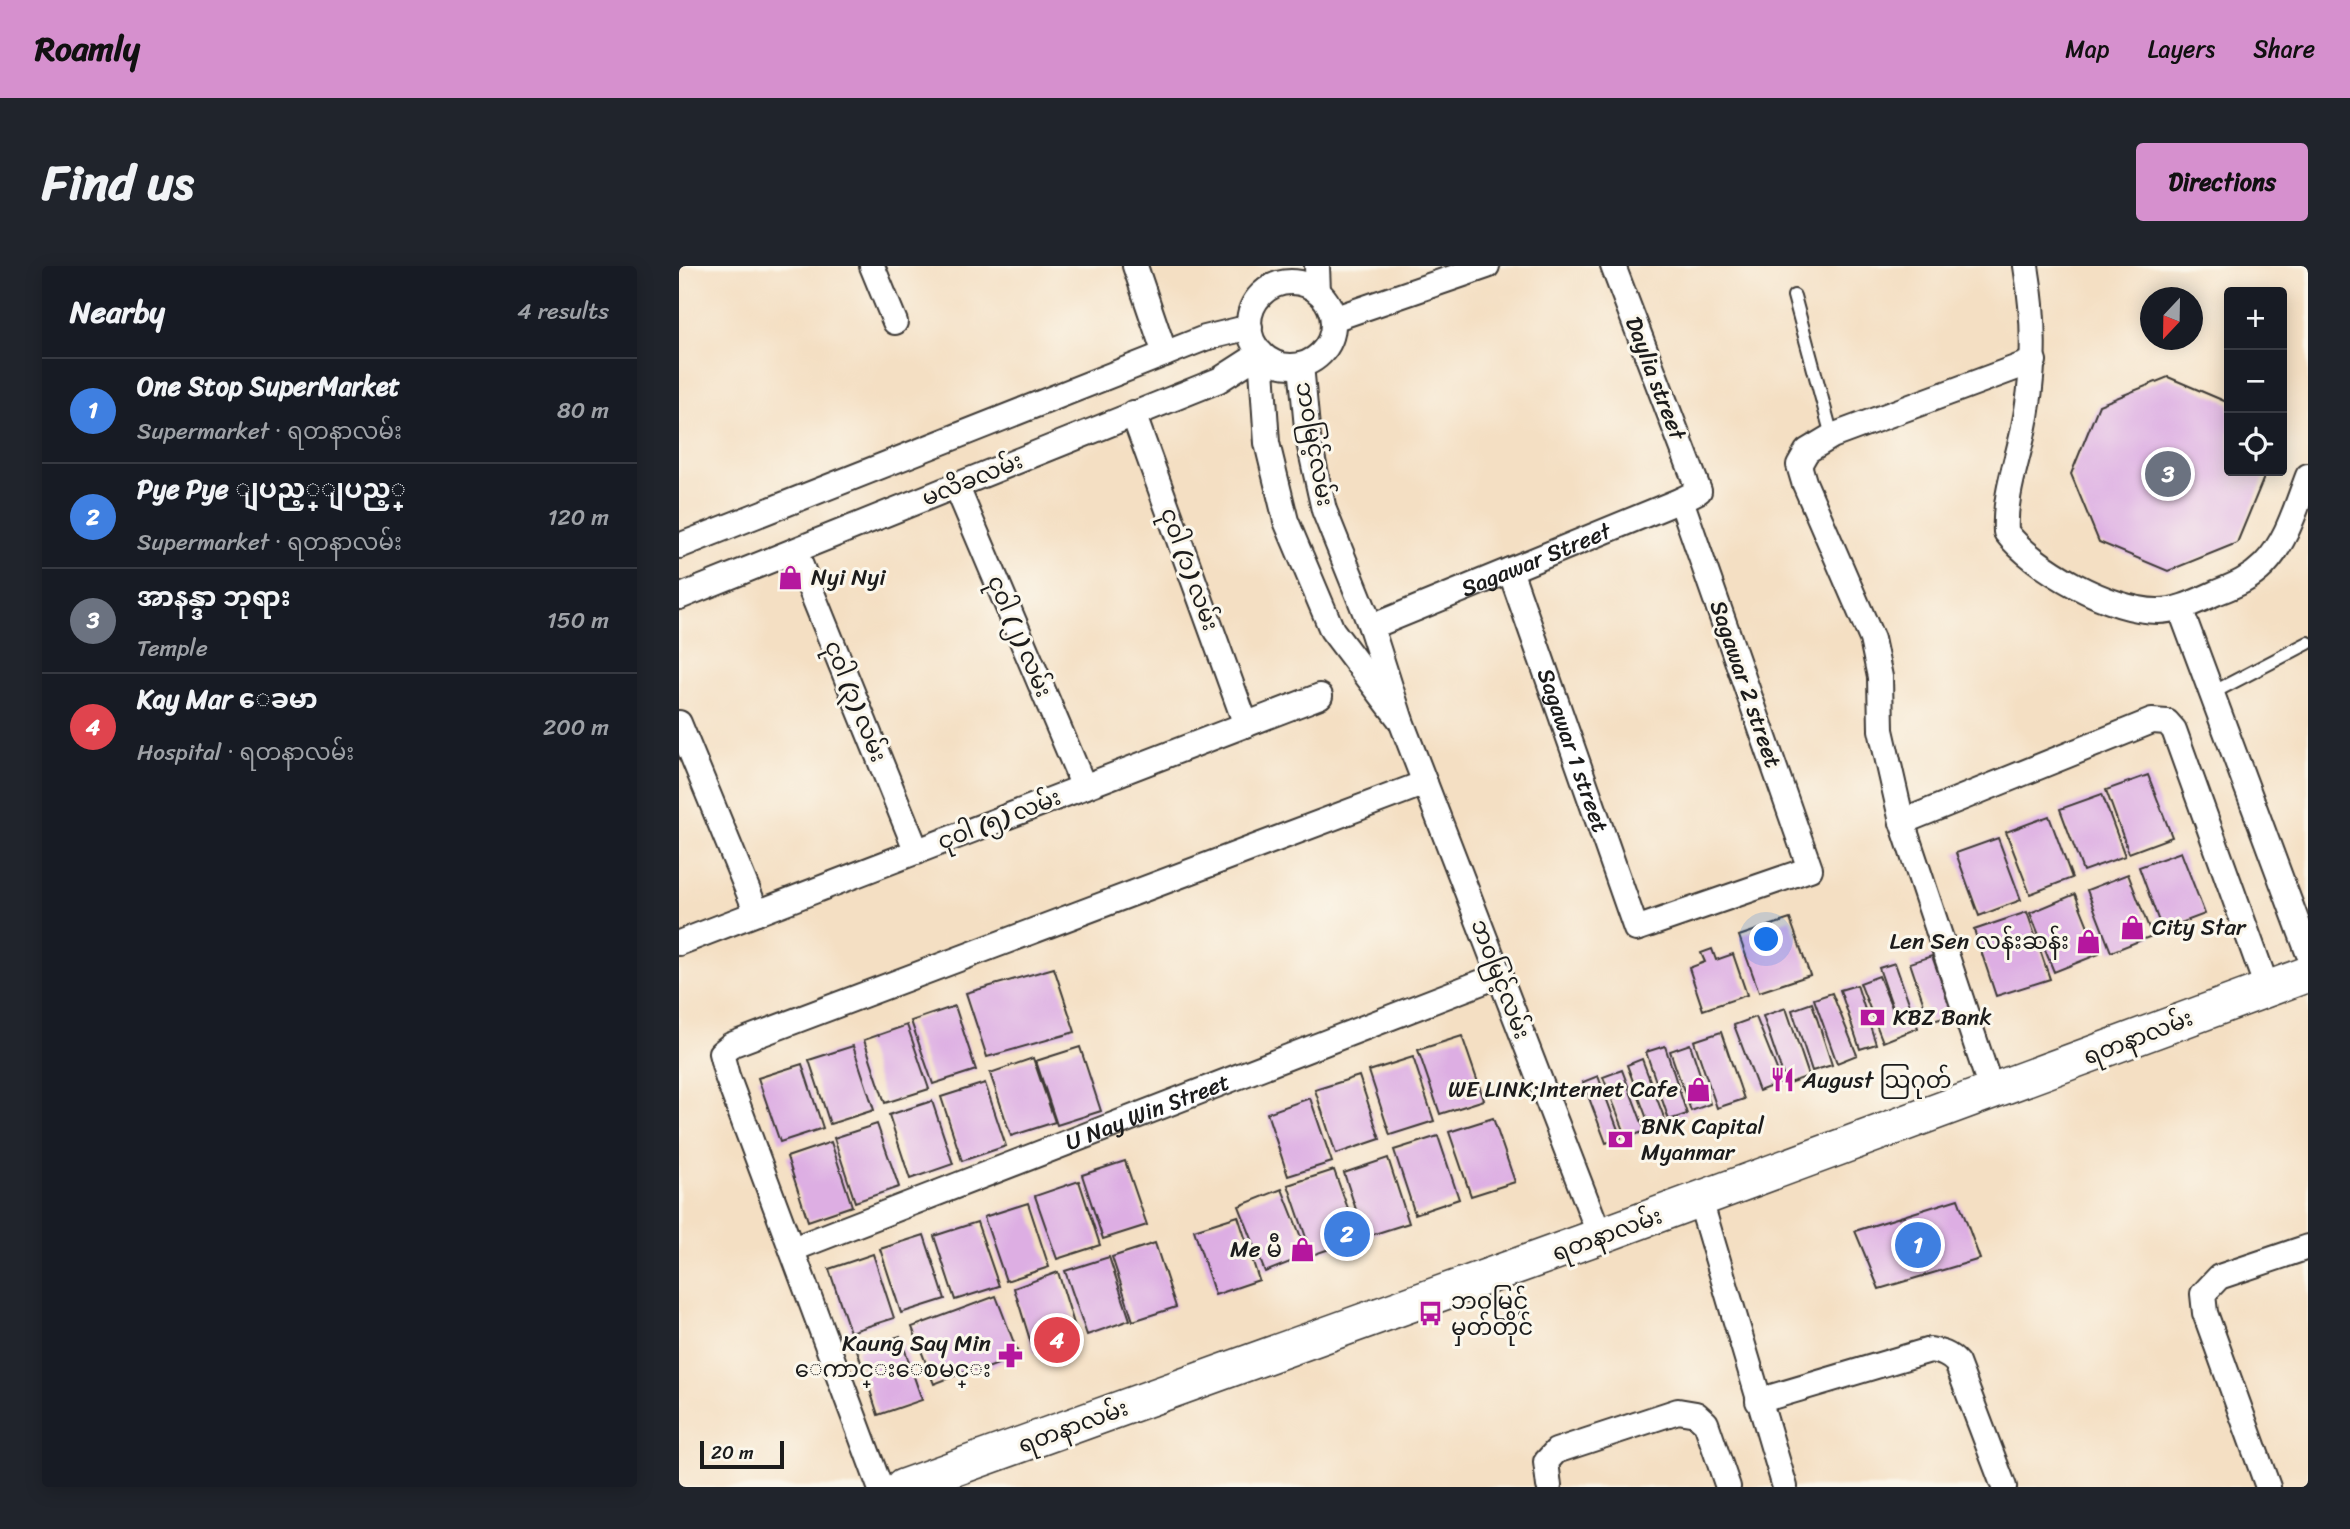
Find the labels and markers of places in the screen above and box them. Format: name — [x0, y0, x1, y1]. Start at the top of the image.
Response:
pin: 3 — [2145, 448, 2191, 500]
place label: Nyi Nyi — [811, 557, 886, 598]
shop icon: Nyi Nyi — [777, 563, 805, 591]
place label: City Star — [2152, 907, 2247, 948]
shop icon: City Star — [2118, 913, 2146, 941]
place label: Len Sen လန်းဆန်း — [1890, 921, 2069, 962]
shop icon: Len Sen လန်းဆန်း — [2075, 927, 2103, 955]
place label: KBZ Bank — [1893, 997, 1992, 1038]
bank icon: KBZ Bank — [1859, 1003, 1887, 1031]
place label: August သြဂုတ် — [1801, 1060, 1952, 1101]
restaurant icon: August သြဂုတ် — [1768, 1066, 1796, 1094]
place label: WE LINK;Internet Cafe — [1448, 1069, 1678, 1110]
shop icon: WE LINK;Internet Cafe — [1684, 1075, 1712, 1103]
place label: BNK Capital Myanmar — [1641, 1106, 1764, 1173]
bank icon: BNK Capital Myanmar — [1607, 1125, 1635, 1153]
pin: 2 — [1324, 1208, 1370, 1260]
pin: 1 — [1895, 1219, 1941, 1271]
place label: Me မီ — [1230, 1229, 1282, 1270]
shop icon: Me မီ — [1288, 1235, 1316, 1263]
place label: ဘဝမြင့် မှတ်တိုင် — [1451, 1281, 1533, 1348]
bus stop icon: ဘဝမြင့် မှတ်တိုင် — [1417, 1300, 1445, 1328]
pin: 4 — [1034, 1314, 1080, 1366]
place label: Kaung Say Min ေကာင္းေစမင္း — [795, 1323, 991, 1390]
pharmacy icon: Kaung Say Min ေကာင္းေစမင္း — [997, 1342, 1025, 1370]

